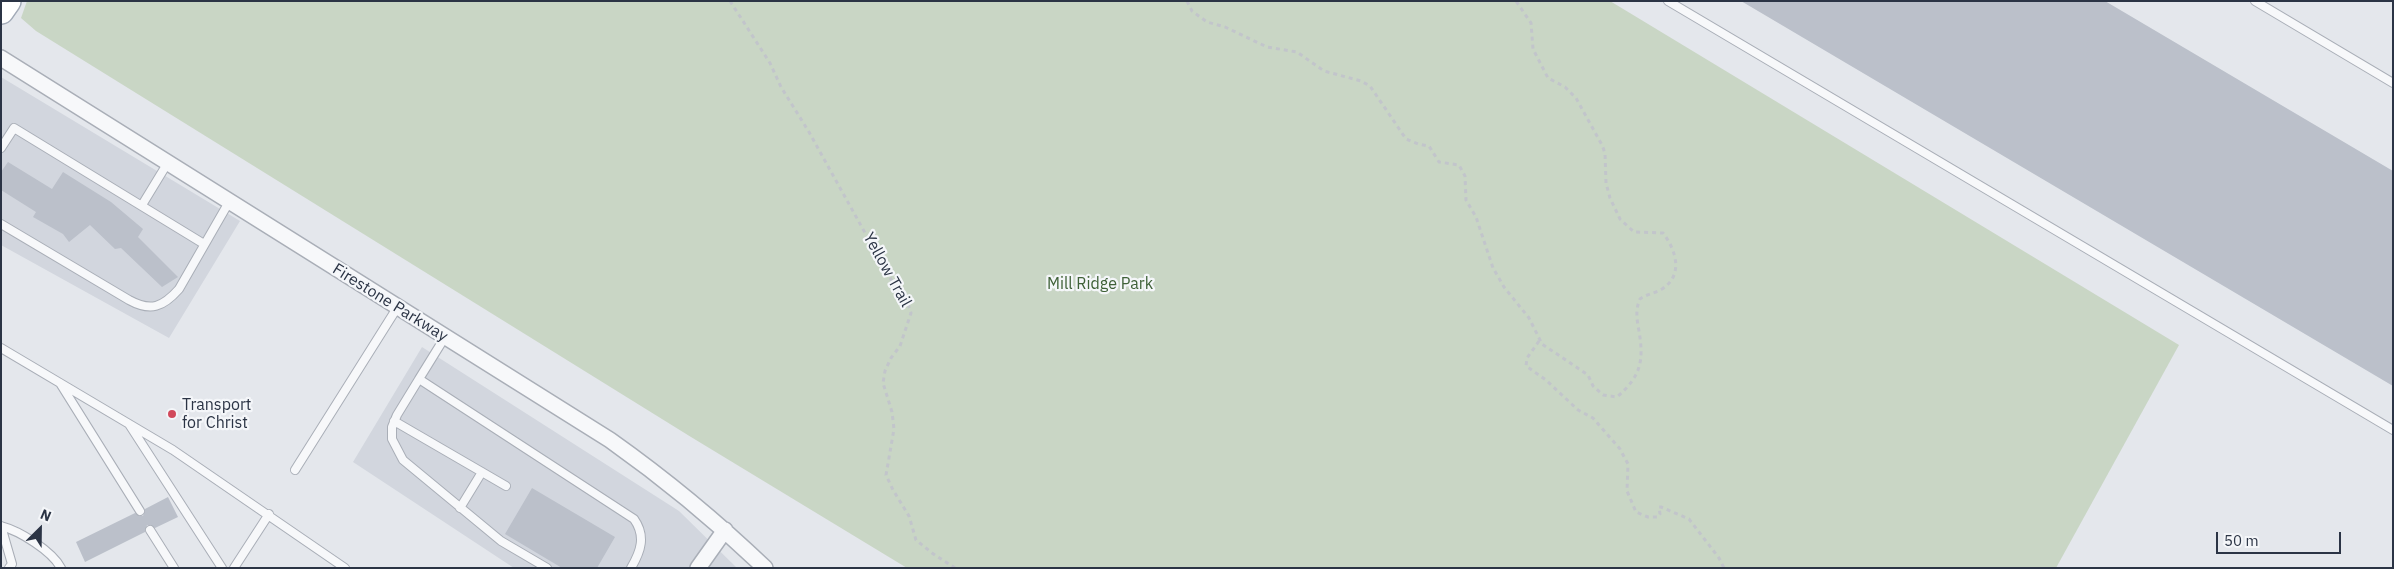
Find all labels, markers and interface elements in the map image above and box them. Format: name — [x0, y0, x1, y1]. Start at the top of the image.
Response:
street label: Yellow Trail — [859, 229, 915, 311]
street label: Firestone Parkway — [329, 260, 451, 346]
park label: Mill Ridge Park — [1047, 274, 1153, 294]
place label: Transport for Christ — [182, 395, 251, 433]
marker: Transport for Christ — [166, 408, 178, 420]
north arrow — [15, 504, 65, 554]
text: N — [38, 505, 54, 525]
scale bar — [2219, 522, 2344, 554]
text: 50 m — [2224, 531, 2259, 550]

